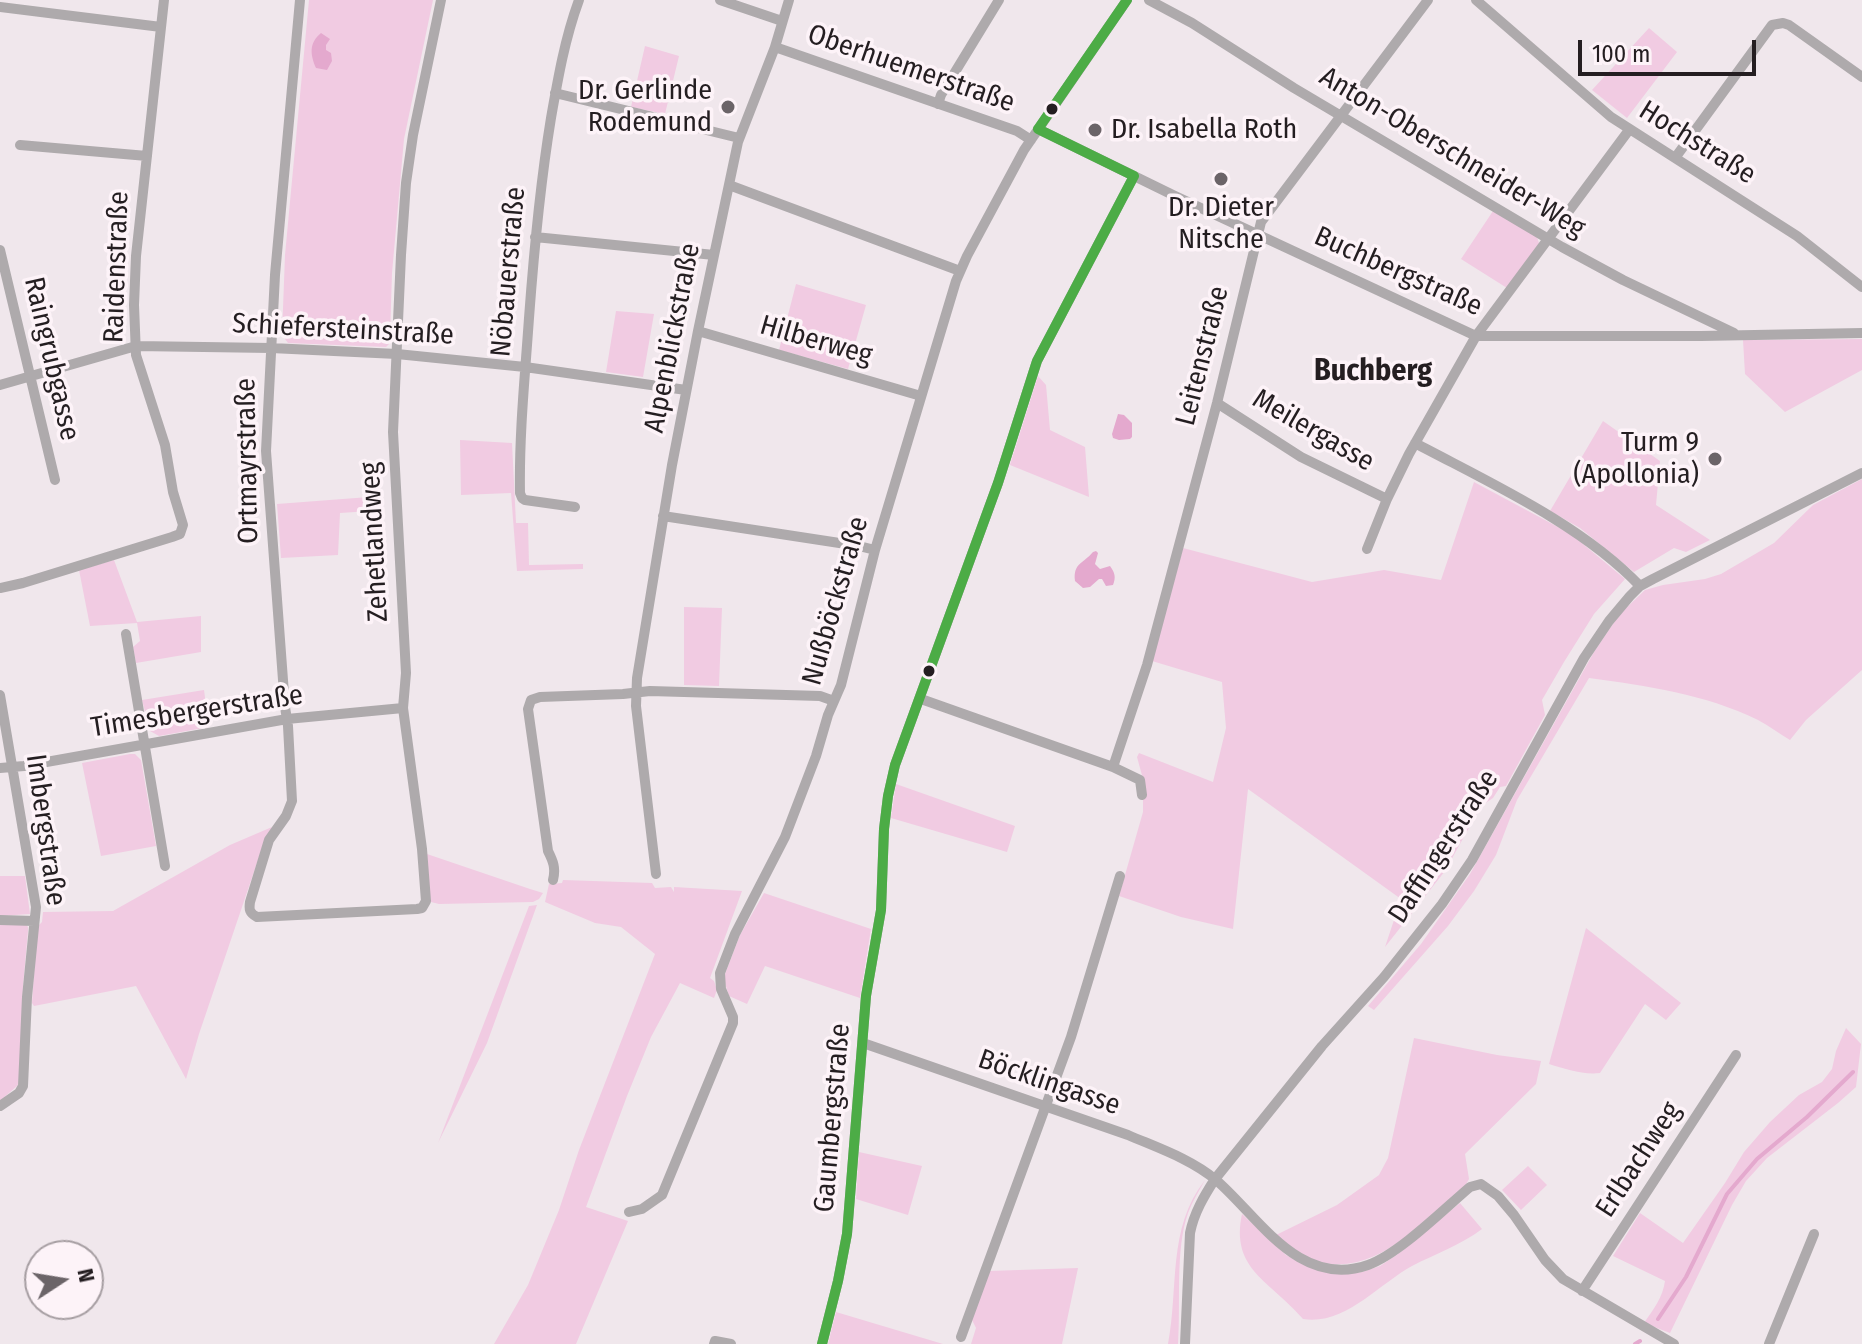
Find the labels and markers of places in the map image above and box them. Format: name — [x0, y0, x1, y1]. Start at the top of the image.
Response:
place label: Dr. Gerlinde Rodemund — [578, 74, 712, 140]
marker: Dr. Gerlinde Rodemund — [719, 98, 737, 116]
unlabelled marker — [1044, 101, 1060, 117]
place label: Dr. Isabella Roth — [1111, 113, 1297, 147]
marker: Dr. Isabella Roth — [1086, 121, 1104, 139]
marker: Dr. Dieter Nitsche — [1212, 170, 1230, 188]
place label: Dr. Dieter Nitsche — [1168, 191, 1274, 257]
place label: Turm 9 (Apollonia) — [1573, 426, 1699, 492]
marker: Turm 9 (Apollonia) — [1706, 450, 1724, 468]
unlabelled marker — [921, 663, 937, 679]

